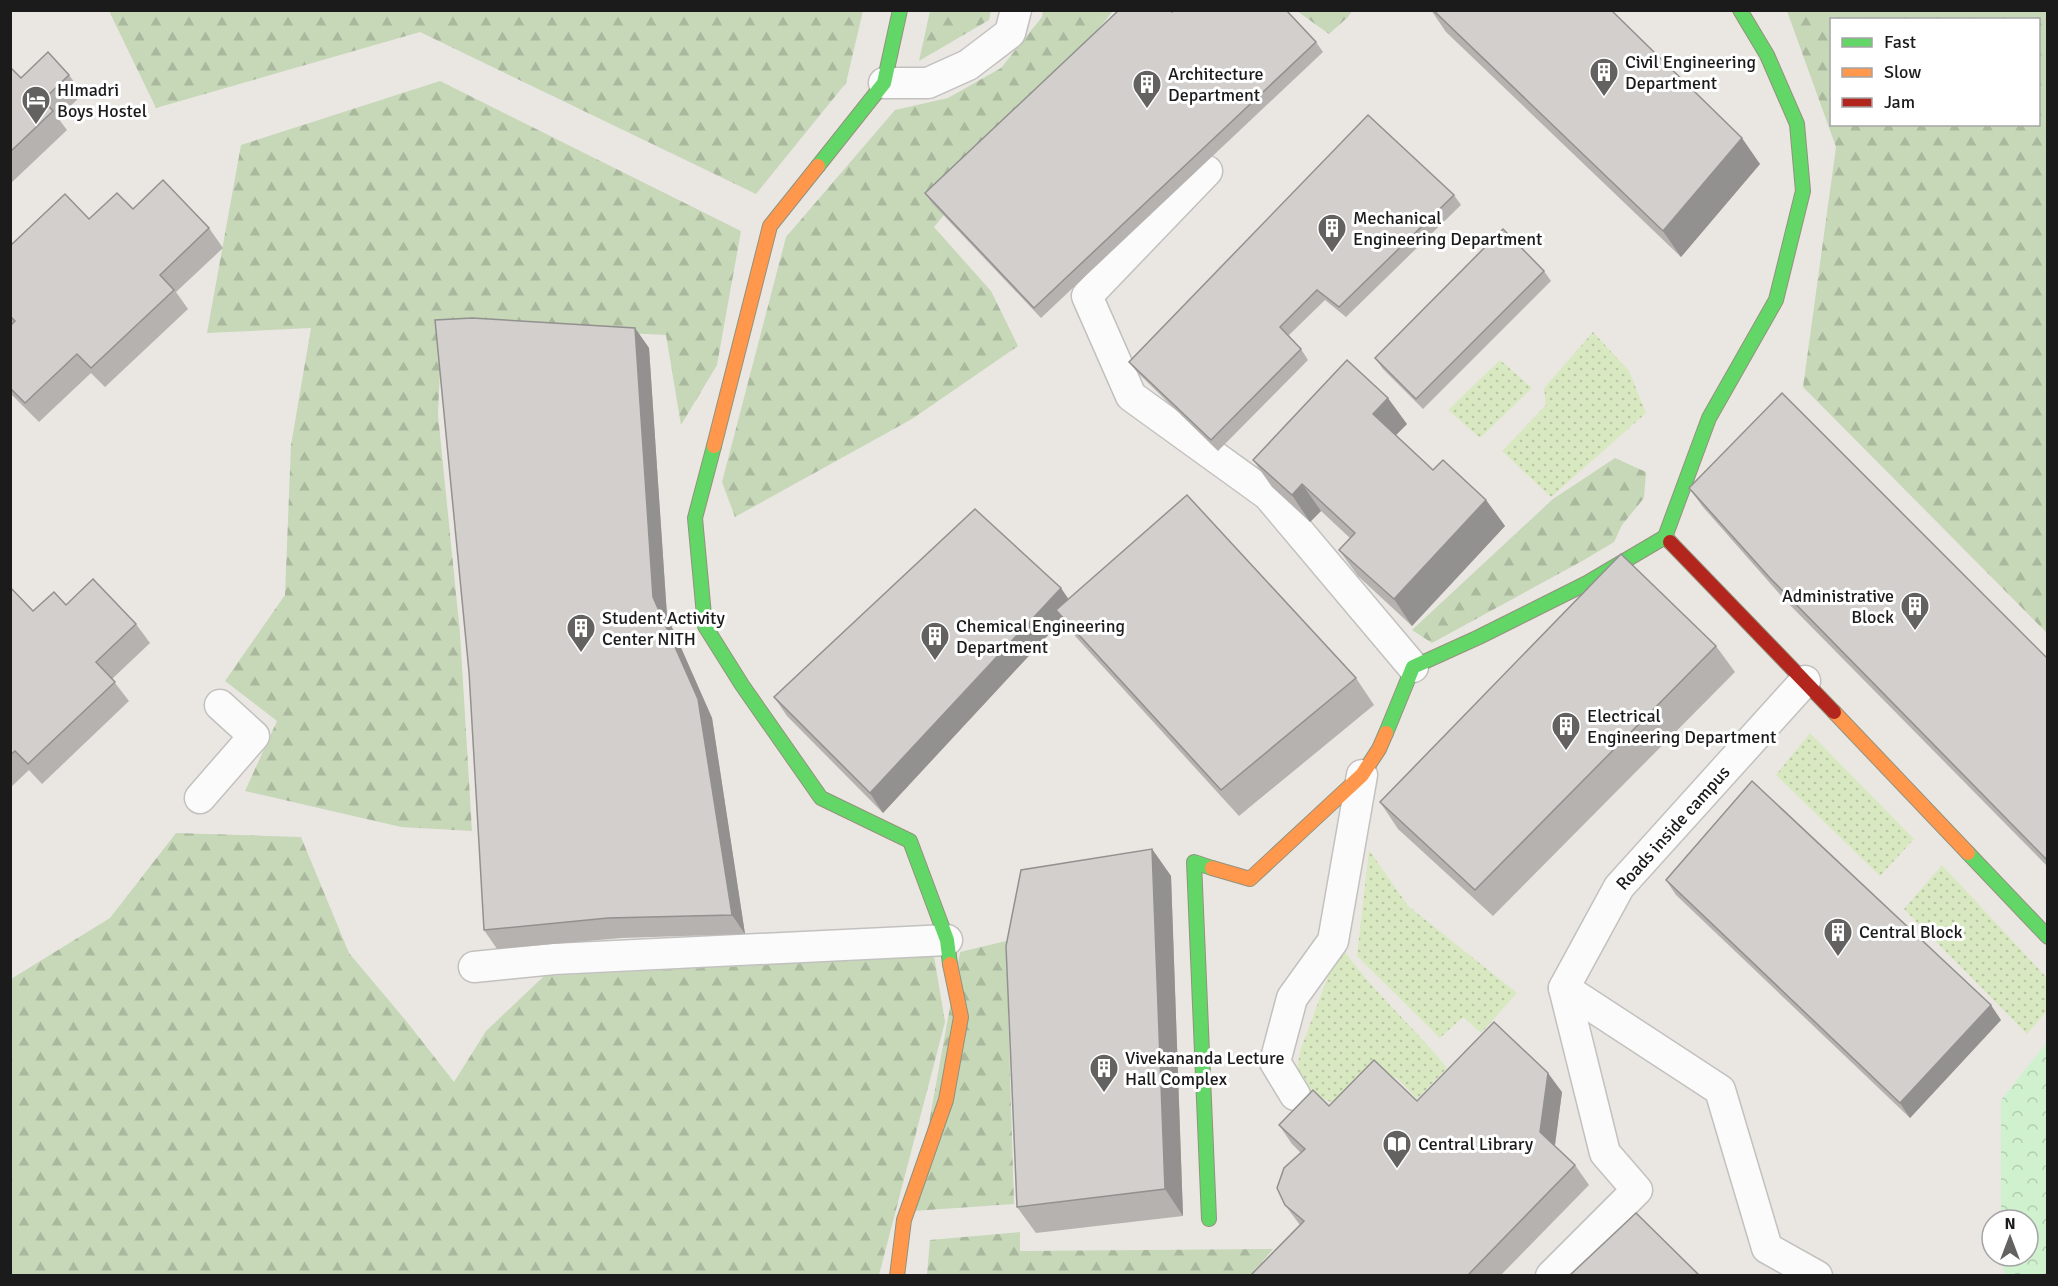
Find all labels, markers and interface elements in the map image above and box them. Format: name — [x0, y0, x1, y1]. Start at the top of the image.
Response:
legend — [1830, 18, 2040, 126]
text: Fast — [1884, 31, 1916, 53]
place label: Civil Engineering Department — [1625, 51, 1756, 94]
building icon: Civil Engineering Department — [1588, 56, 1620, 98]
text: Slow — [1884, 61, 1921, 83]
place label: Architecture Department — [1168, 63, 1263, 106]
building icon: Architecture Department — [1131, 68, 1163, 110]
place label: HImadri Boys Hostel — [57, 79, 147, 122]
hotel icon: HImadri Boys Hostel — [20, 84, 52, 126]
text: Jam — [1884, 91, 1915, 113]
place label: Mechanical Engineering Department — [1353, 207, 1542, 250]
building icon: Mechanical Engineering Department — [1316, 212, 1348, 254]
place label: Administrative Block — [1782, 585, 1894, 628]
building icon: Administrative Block — [1899, 590, 1931, 632]
place label: Student Activity Center NITH — [602, 607, 725, 650]
building icon: Student Activity Center NITH — [565, 612, 597, 654]
place label: Chemical Engineering Department — [956, 615, 1125, 658]
building icon: Chemical Engineering Department — [919, 620, 951, 662]
place label: Electrical Engineering Department — [1587, 705, 1776, 748]
building icon: Electrical Engineering Department — [1550, 710, 1582, 752]
street label: Roads inside campus — [1611, 761, 1735, 895]
building icon: Central Block — [1822, 916, 1854, 958]
place label: Central Block — [1859, 921, 1963, 943]
place label: Vivekananda Lecture Hall Complex — [1125, 1047, 1284, 1090]
building icon: Vivekananda Lecture Hall Complex — [1088, 1052, 1120, 1094]
library icon: Central Library — [1381, 1128, 1413, 1170]
place label: Central Library — [1418, 1133, 1534, 1155]
north arrow — [1980, 1208, 2040, 1268]
text: N — [2004, 1214, 2016, 1234]

